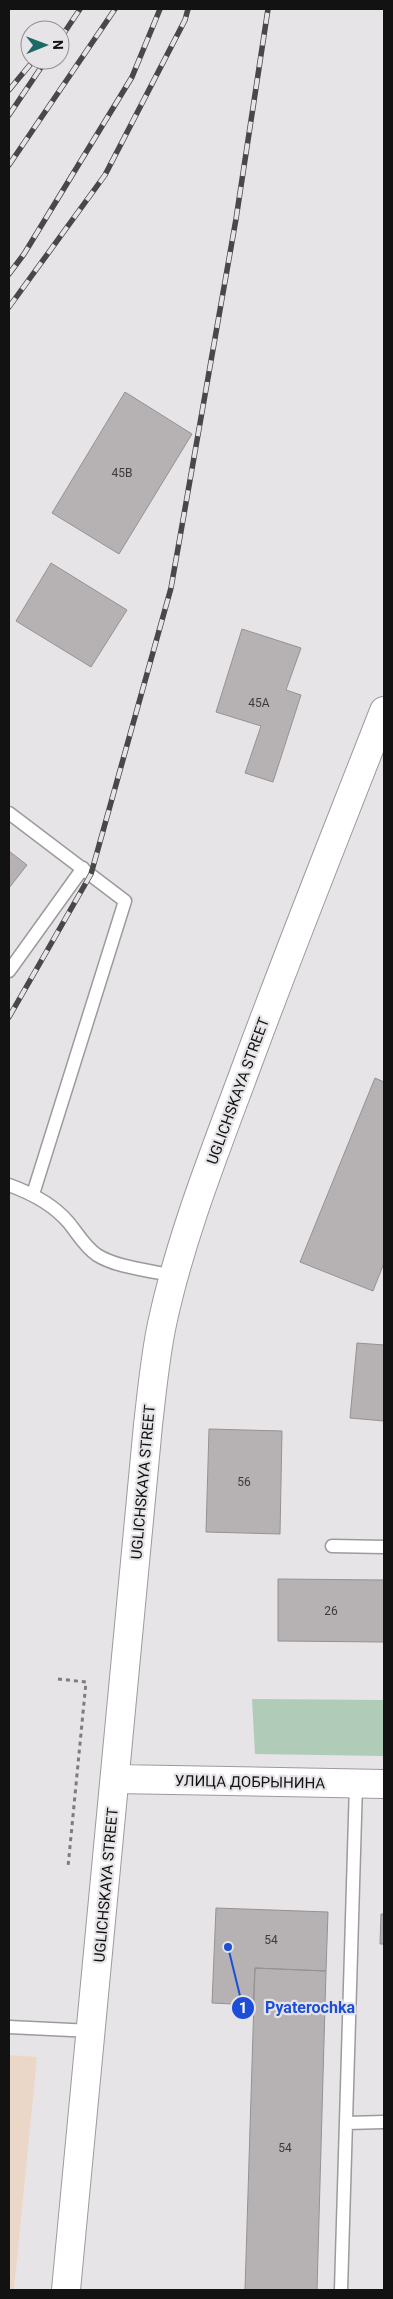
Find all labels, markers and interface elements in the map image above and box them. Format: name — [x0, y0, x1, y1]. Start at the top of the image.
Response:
north arrow — [20, 20, 70, 70]
text: N — [50, 40, 66, 50]
house number: 45В — [112, 466, 132, 480]
house number: 45А — [248, 696, 270, 710]
street label: UGLICHSKAYA STREET — [203, 1015, 273, 1167]
street label: UGLICHSKAYA STREET — [127, 1404, 159, 1560]
house number: 56 — [237, 1475, 251, 1489]
house number: 26 — [324, 1604, 338, 1618]
street label: УЛИЦА ДОБРЫНИНА — [175, 1772, 326, 1792]
street label: UGLICHSKAYA STREET — [90, 1807, 122, 1963]
house number: 54 — [264, 1933, 278, 1947]
callout: Pyaterochka — [230, 1992, 365, 2023]
text: Pyaterochka — [265, 1998, 355, 2017]
text: 1 — [239, 1999, 247, 2017]
house number: 54 — [278, 2141, 292, 2155]

